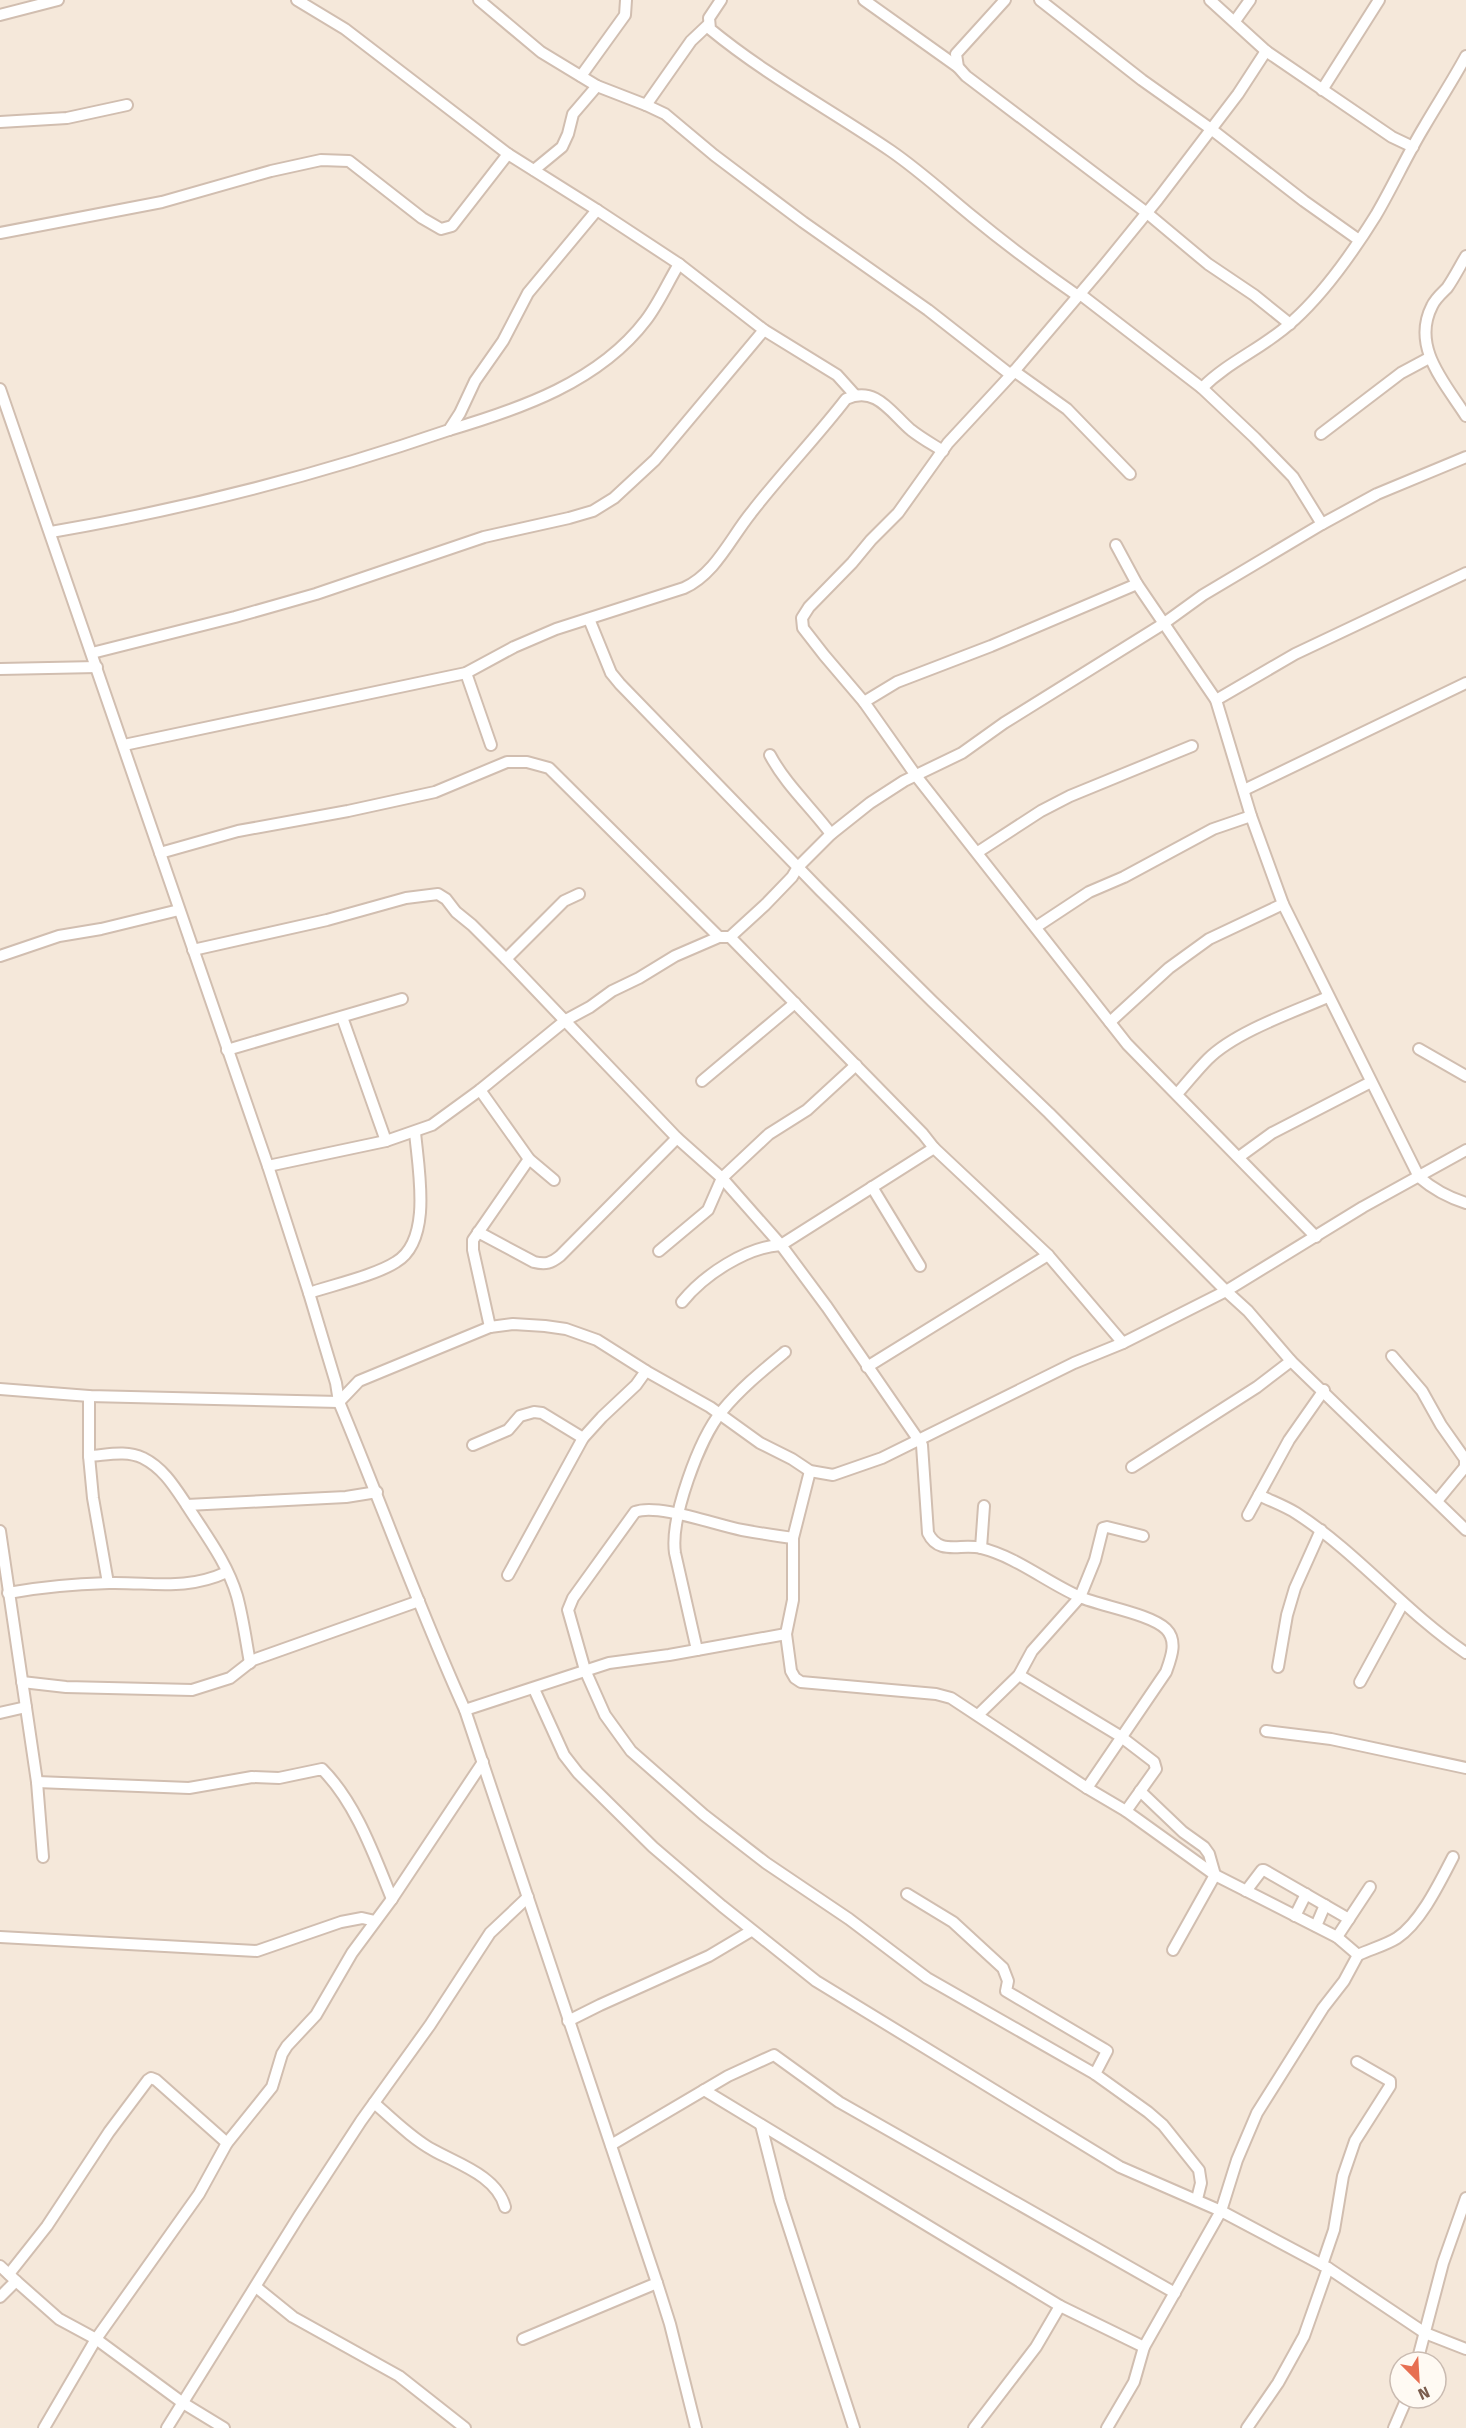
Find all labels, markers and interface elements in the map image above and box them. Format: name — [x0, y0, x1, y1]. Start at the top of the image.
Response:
north arrow — [1388, 2350, 1448, 2410]
text: N — [1415, 2382, 1433, 2404]

